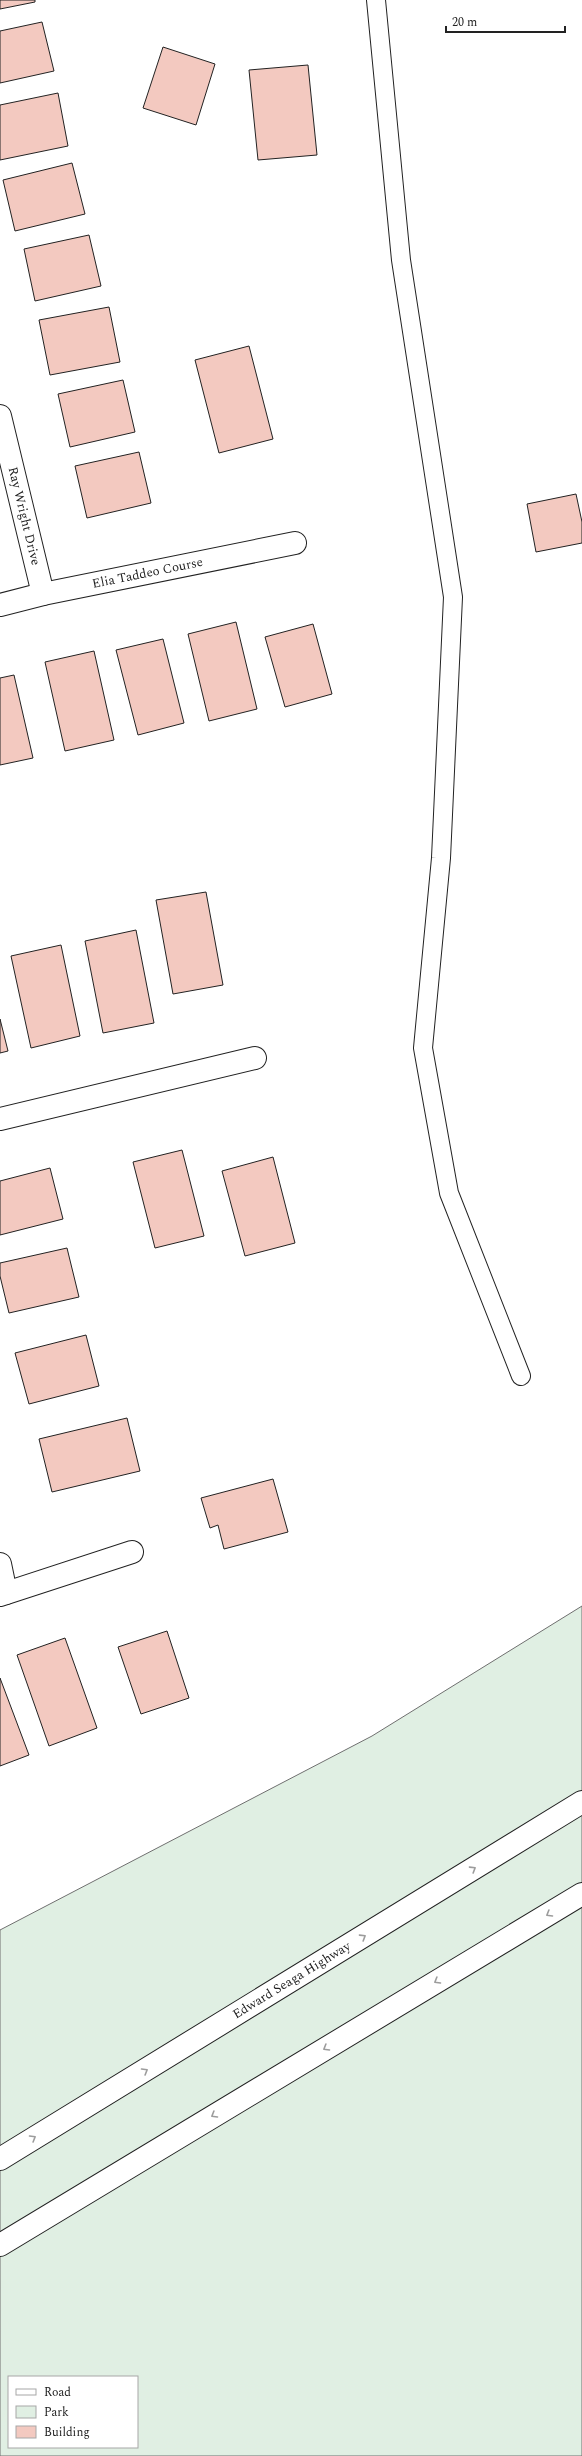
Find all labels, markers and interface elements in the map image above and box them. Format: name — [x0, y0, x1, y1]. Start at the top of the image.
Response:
scale bar — [446, 8, 565, 34]
text: 20 m — [452, 13, 477, 32]
street label: Ray Wright Drive — [3, 465, 46, 567]
street label: Elia Taddeo Course — [90, 552, 205, 594]
one-way arrow — [469, 1866, 476, 1873]
one-way arrow — [546, 1909, 553, 1916]
one-way arrow — [359, 1934, 366, 1942]
street label: Edward Seaga Highway — [229, 1936, 355, 2024]
one-way arrow — [434, 1976, 441, 1984]
one-way arrow — [323, 2043, 330, 2050]
one-way arrow — [141, 2069, 148, 2076]
one-way arrow — [211, 2110, 218, 2117]
one-way arrow — [29, 2136, 36, 2143]
legend — [8, 2376, 138, 2448]
text: Road — [44, 2383, 71, 2402]
text: Park — [44, 2403, 69, 2422]
text: Building — [44, 2423, 90, 2442]

